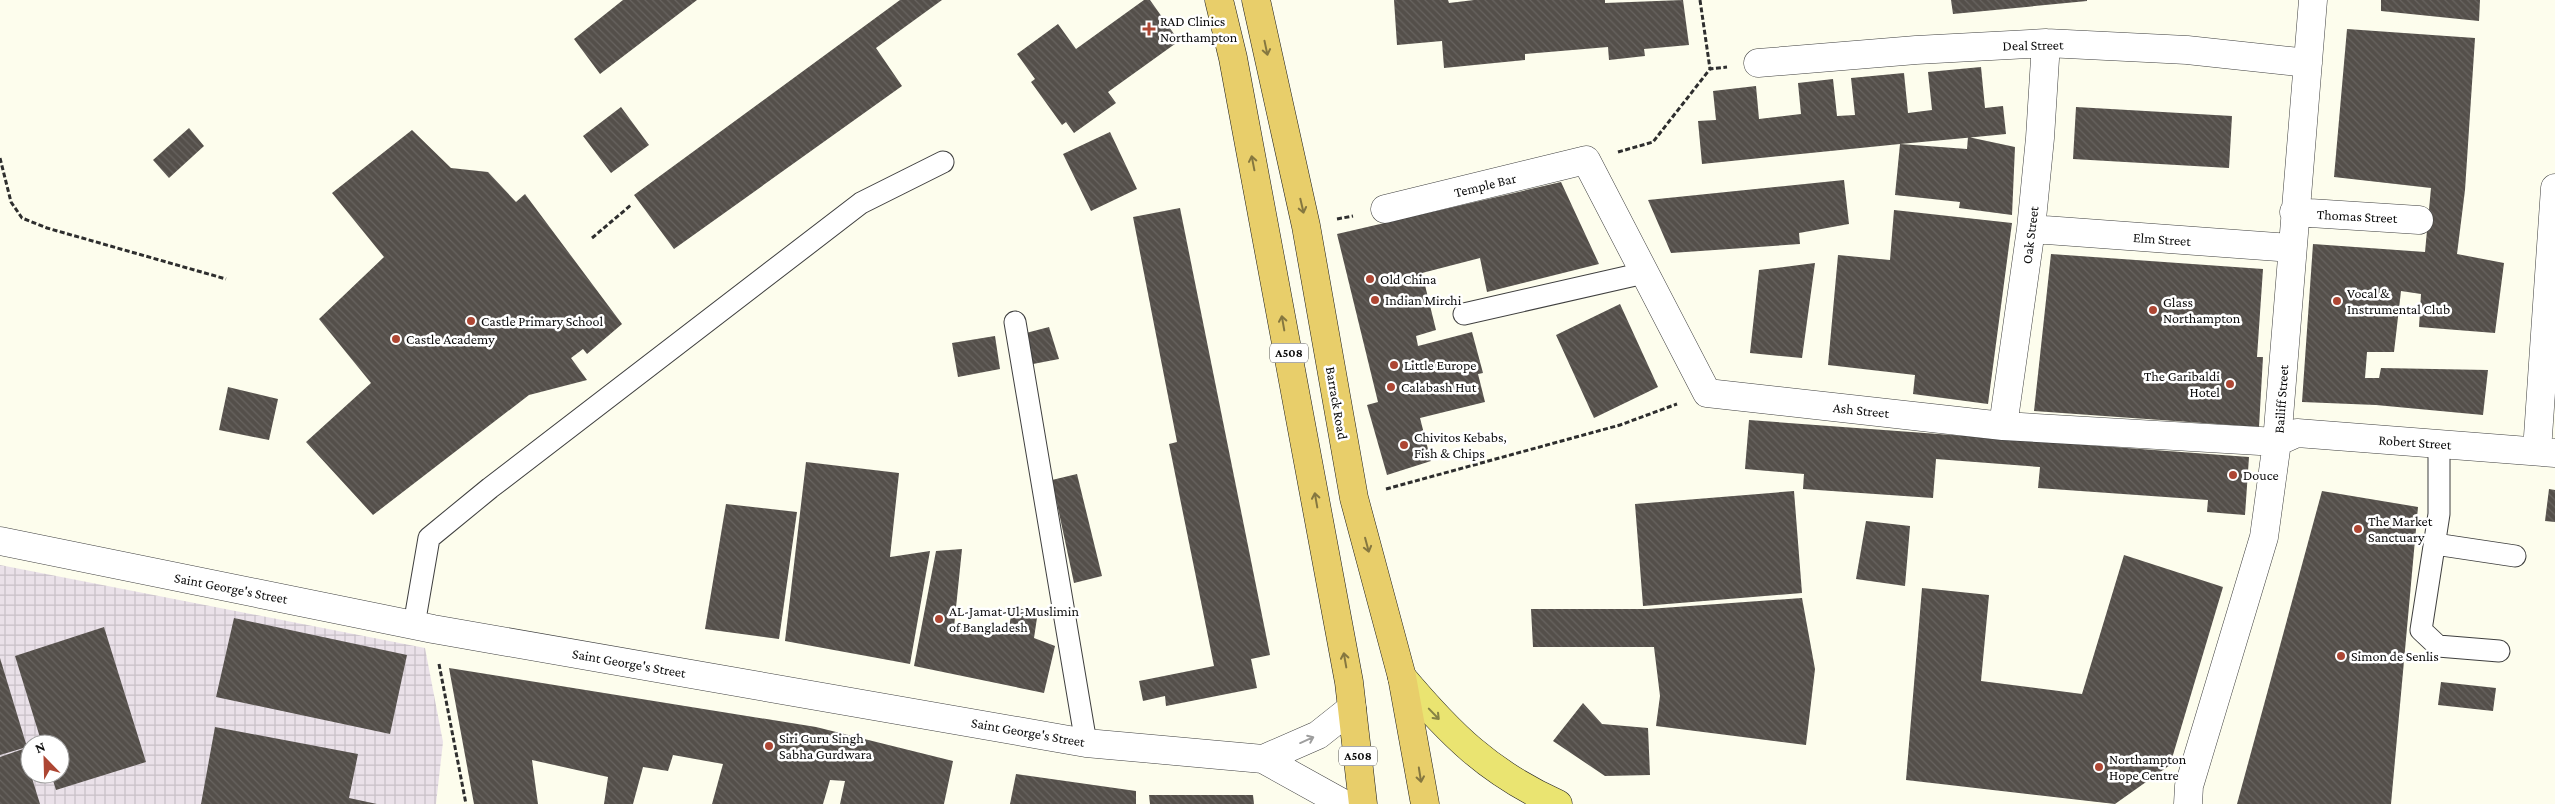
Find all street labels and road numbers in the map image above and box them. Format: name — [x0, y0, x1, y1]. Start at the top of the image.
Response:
street label: Deal Street — [2002, 36, 2064, 54]
street label: Temple Bar — [1452, 170, 1518, 200]
street label: Oak Street — [2019, 205, 2042, 265]
street label: Thomas Street — [2316, 206, 2398, 226]
street label: Elm Street — [2133, 229, 2192, 249]
road number: A508 — [1270, 343, 1308, 362]
street label: Bailiff Street — [2271, 364, 2291, 434]
street label: Barrack Road — [1323, 365, 1351, 441]
street label: Ash Street — [1832, 399, 1890, 421]
street label: Robert Street — [2378, 431, 2452, 453]
street label: Saint George's Street — [173, 569, 289, 607]
street label: Saint George's Street — [571, 645, 687, 681]
street label: Saint George's Street — [970, 714, 1086, 750]
road number: A508 — [1339, 746, 1377, 766]

